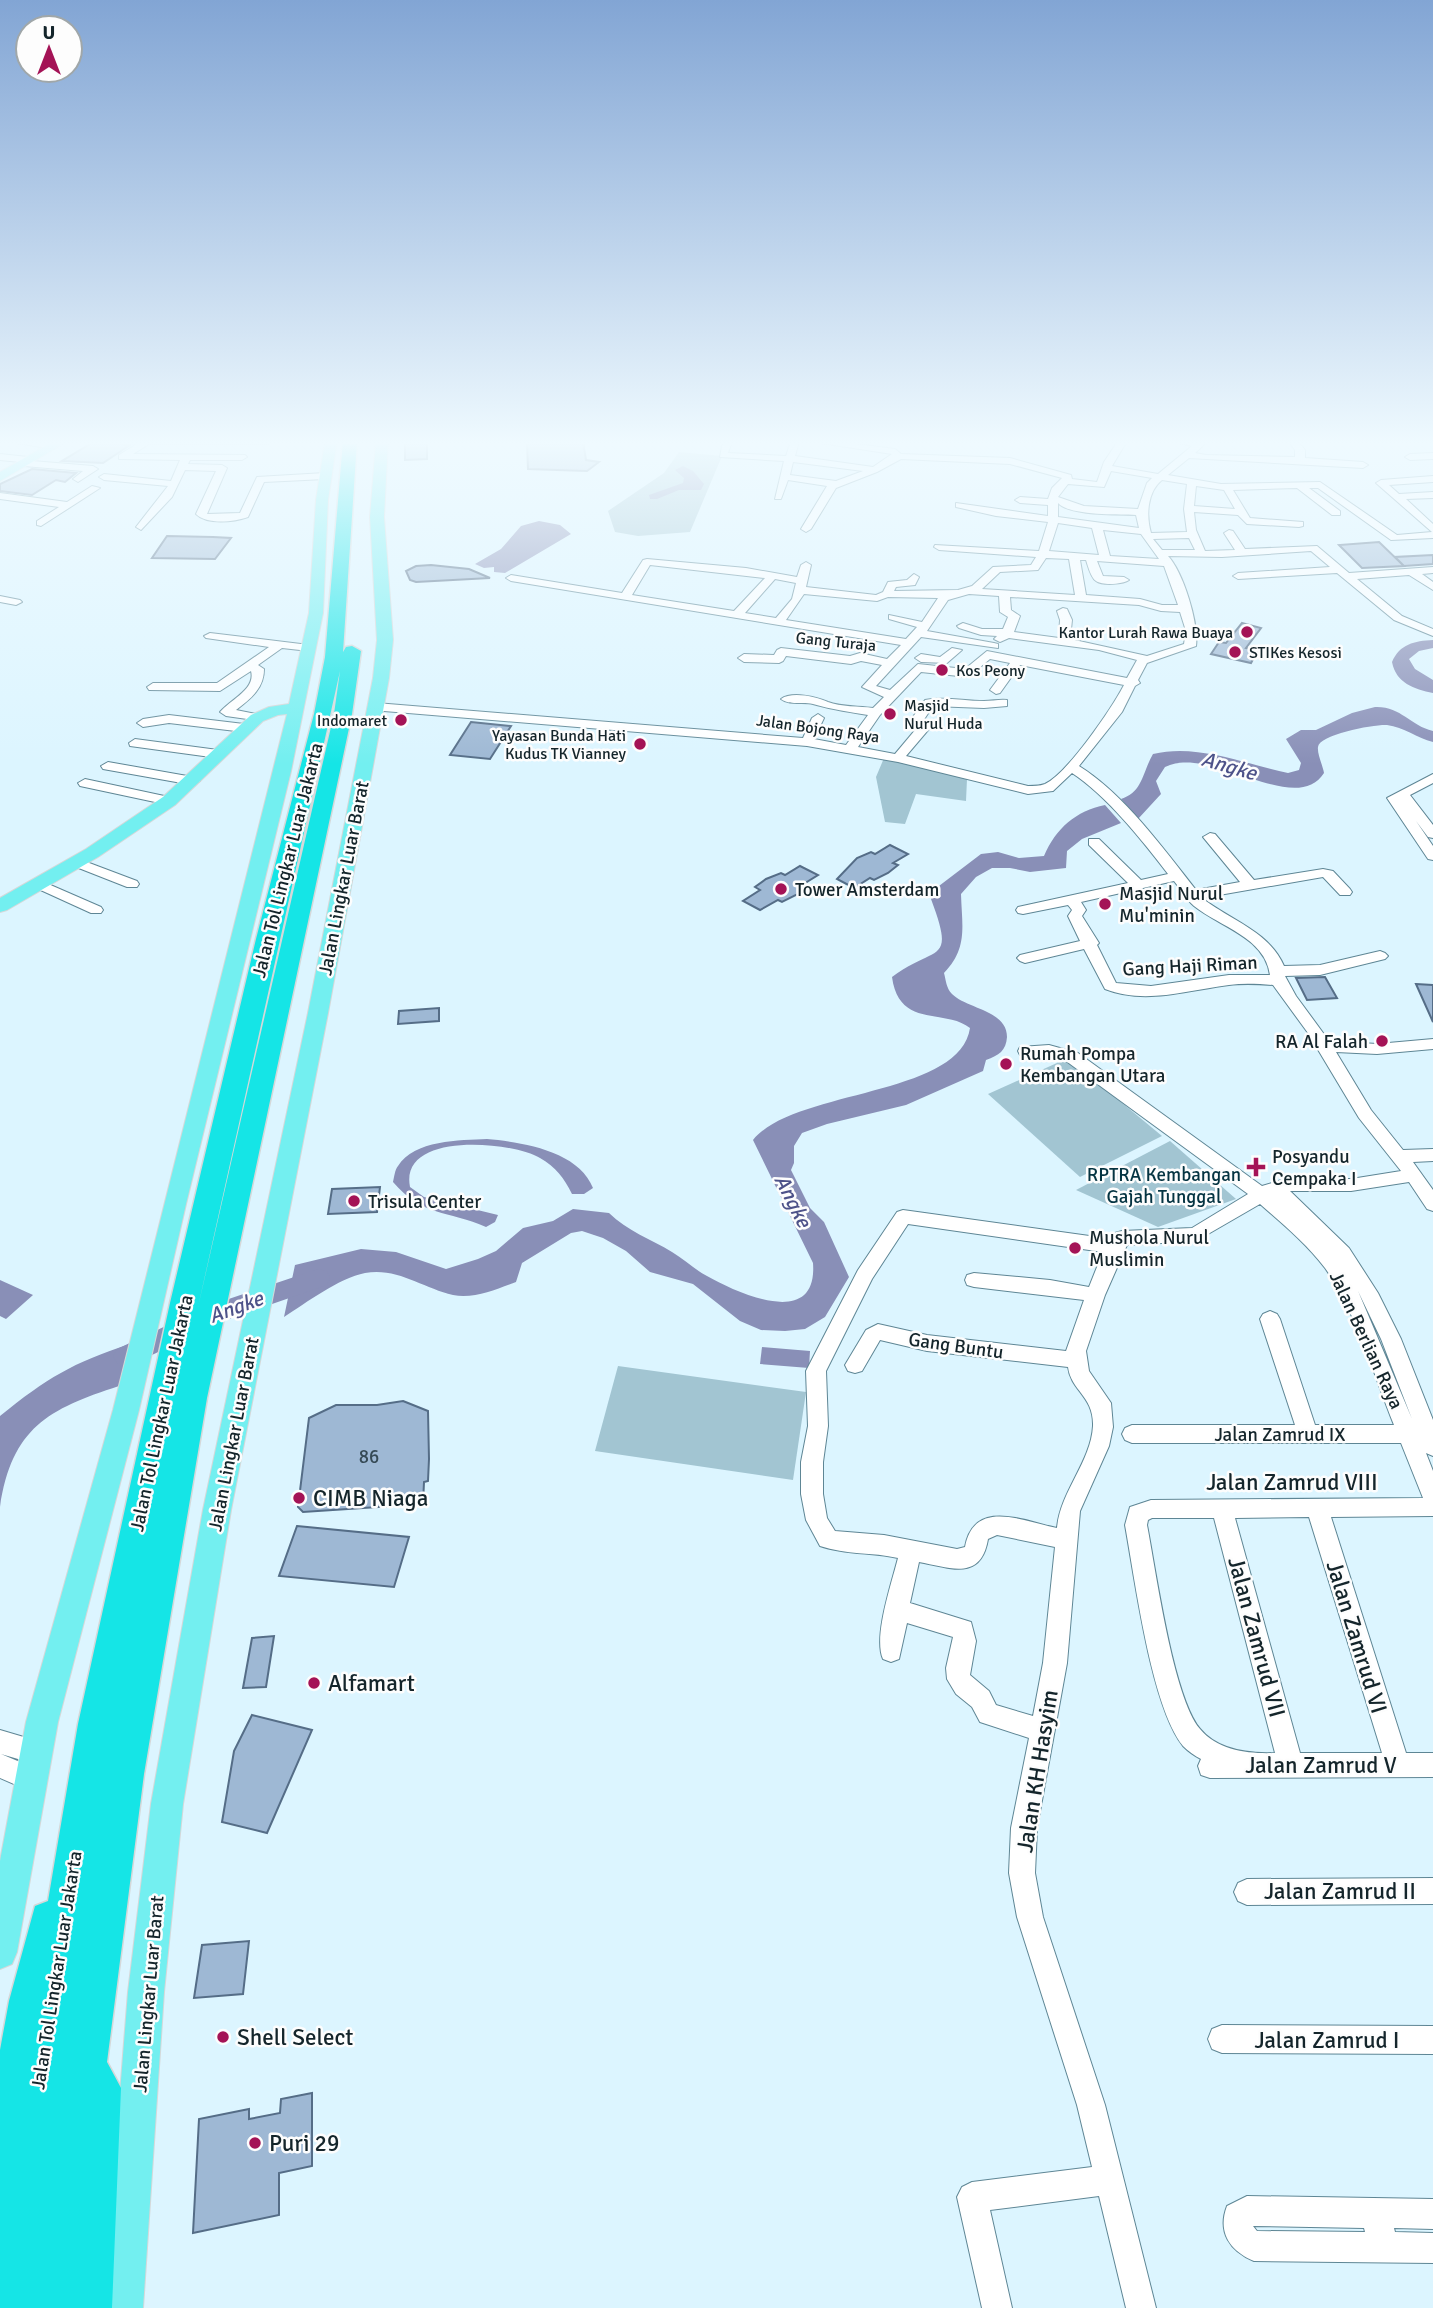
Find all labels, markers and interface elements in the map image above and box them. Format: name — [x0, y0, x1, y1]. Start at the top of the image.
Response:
north arrow — [14, 14, 84, 84]
text: U — [43, 21, 55, 45]
place label: Kantor Lurah Rawa Buaya — [1058, 623, 1233, 643]
marker: Kantor Lurah Rawa Buaya — [1239, 624, 1255, 640]
street label: Gang Turaja — [795, 628, 877, 656]
place label: STIKes Kesosi — [1249, 643, 1342, 663]
marker: STIKes Kesosi — [1227, 644, 1243, 660]
place label: Kos Peony — [956, 661, 1026, 681]
marker: Kos Peony — [934, 662, 950, 678]
place label: Masjid Nurul Huda — [904, 696, 983, 734]
marker: Masjid Nurul Huda — [882, 706, 898, 722]
street label: Jalan Bojong Raya — [755, 710, 881, 748]
place label: Indomaret — [317, 711, 387, 731]
marker: Indomaret — [393, 712, 409, 728]
place label: Yayasan Bunda Hati Kudus TK Vianney — [492, 726, 627, 764]
marker: Yayasan Bunda Hati Kudus TK Vianney — [632, 736, 648, 752]
street label: Jalan Tol Lingkar Luar Jakarta — [247, 740, 329, 980]
water label: Angke — [1198, 746, 1261, 787]
street label: Jalan Lingkar Luar Barat — [313, 779, 375, 977]
place label: Tower Amsterdam — [795, 878, 939, 902]
marker: Tower Amsterdam — [773, 881, 789, 897]
place label: Masjid Nurul Mu'minin — [1119, 882, 1223, 928]
marker: Masjid Nurul Mu'minin — [1097, 896, 1113, 912]
street label: Gang Haji Riman — [1122, 950, 1258, 982]
place label: RA Al Falah — [1275, 1030, 1368, 1054]
marker: RA Al Falah — [1374, 1033, 1390, 1049]
place label: Rumah Pompa Kembangan Utara — [1020, 1042, 1165, 1088]
marker: Rumah Pompa Kembangan Utara — [998, 1056, 1014, 1072]
place label: Posyandu Cempaka I — [1272, 1145, 1357, 1191]
marker: Posyandu Cempaka I — [1246, 1157, 1266, 1177]
park label: RPTRA Kembangan Gajah Tunggal — [1087, 1163, 1241, 1209]
water label: Angke — [769, 1170, 818, 1233]
place label: Trisula Center — [368, 1190, 481, 1214]
marker: Trisula Center — [346, 1193, 362, 1209]
place label: Mushola Nurul Muslimin — [1089, 1226, 1209, 1272]
marker: Mushola Nurul Muslimin — [1067, 1240, 1083, 1256]
street label: Jalan Berlian Raya — [1324, 1268, 1408, 1413]
water label: Angke — [205, 1285, 268, 1329]
street label: Jalan Tol Lingkar Luar Jakarta — [125, 1293, 199, 1534]
street label: Gang Buntu — [907, 1327, 1005, 1365]
street label: Jalan Lingkar Luar Barat — [203, 1335, 265, 1533]
street label: Jalan Zamrud IX — [1215, 1423, 1345, 1447]
house number: 86 — [359, 1445, 379, 1469]
street label: Jalan Zamrud VIII — [1206, 1468, 1378, 1497]
place label: CIMB Niaga — [313, 1484, 428, 1513]
marker: CIMB Niaga — [291, 1490, 307, 1506]
street label: Jalan Zamrud VII — [1221, 1554, 1292, 1721]
street label: Jalan Zamrud VI — [1320, 1557, 1394, 1717]
place label: Alfamart — [328, 1669, 415, 1698]
marker: Alfamart — [306, 1675, 322, 1691]
street label: Jalan KH Hasyim — [1010, 1688, 1065, 1855]
street label: Jalan Zamrud V — [1245, 1751, 1397, 1780]
street label: Jalan Tol Lingkar Luar Jakarta — [26, 1849, 88, 2091]
street label: Jalan Zamrud II — [1264, 1877, 1416, 1906]
street label: Jalan Lingkar Luar Barat — [128, 1894, 170, 2094]
place label: Shell Select — [237, 2023, 353, 2052]
street label: Jalan Zamrud I — [1254, 2026, 1400, 2055]
marker: Shell Select — [215, 2029, 231, 2045]
place label: Puri 29 — [269, 2129, 339, 2158]
marker: Puri 29 — [247, 2135, 263, 2151]

